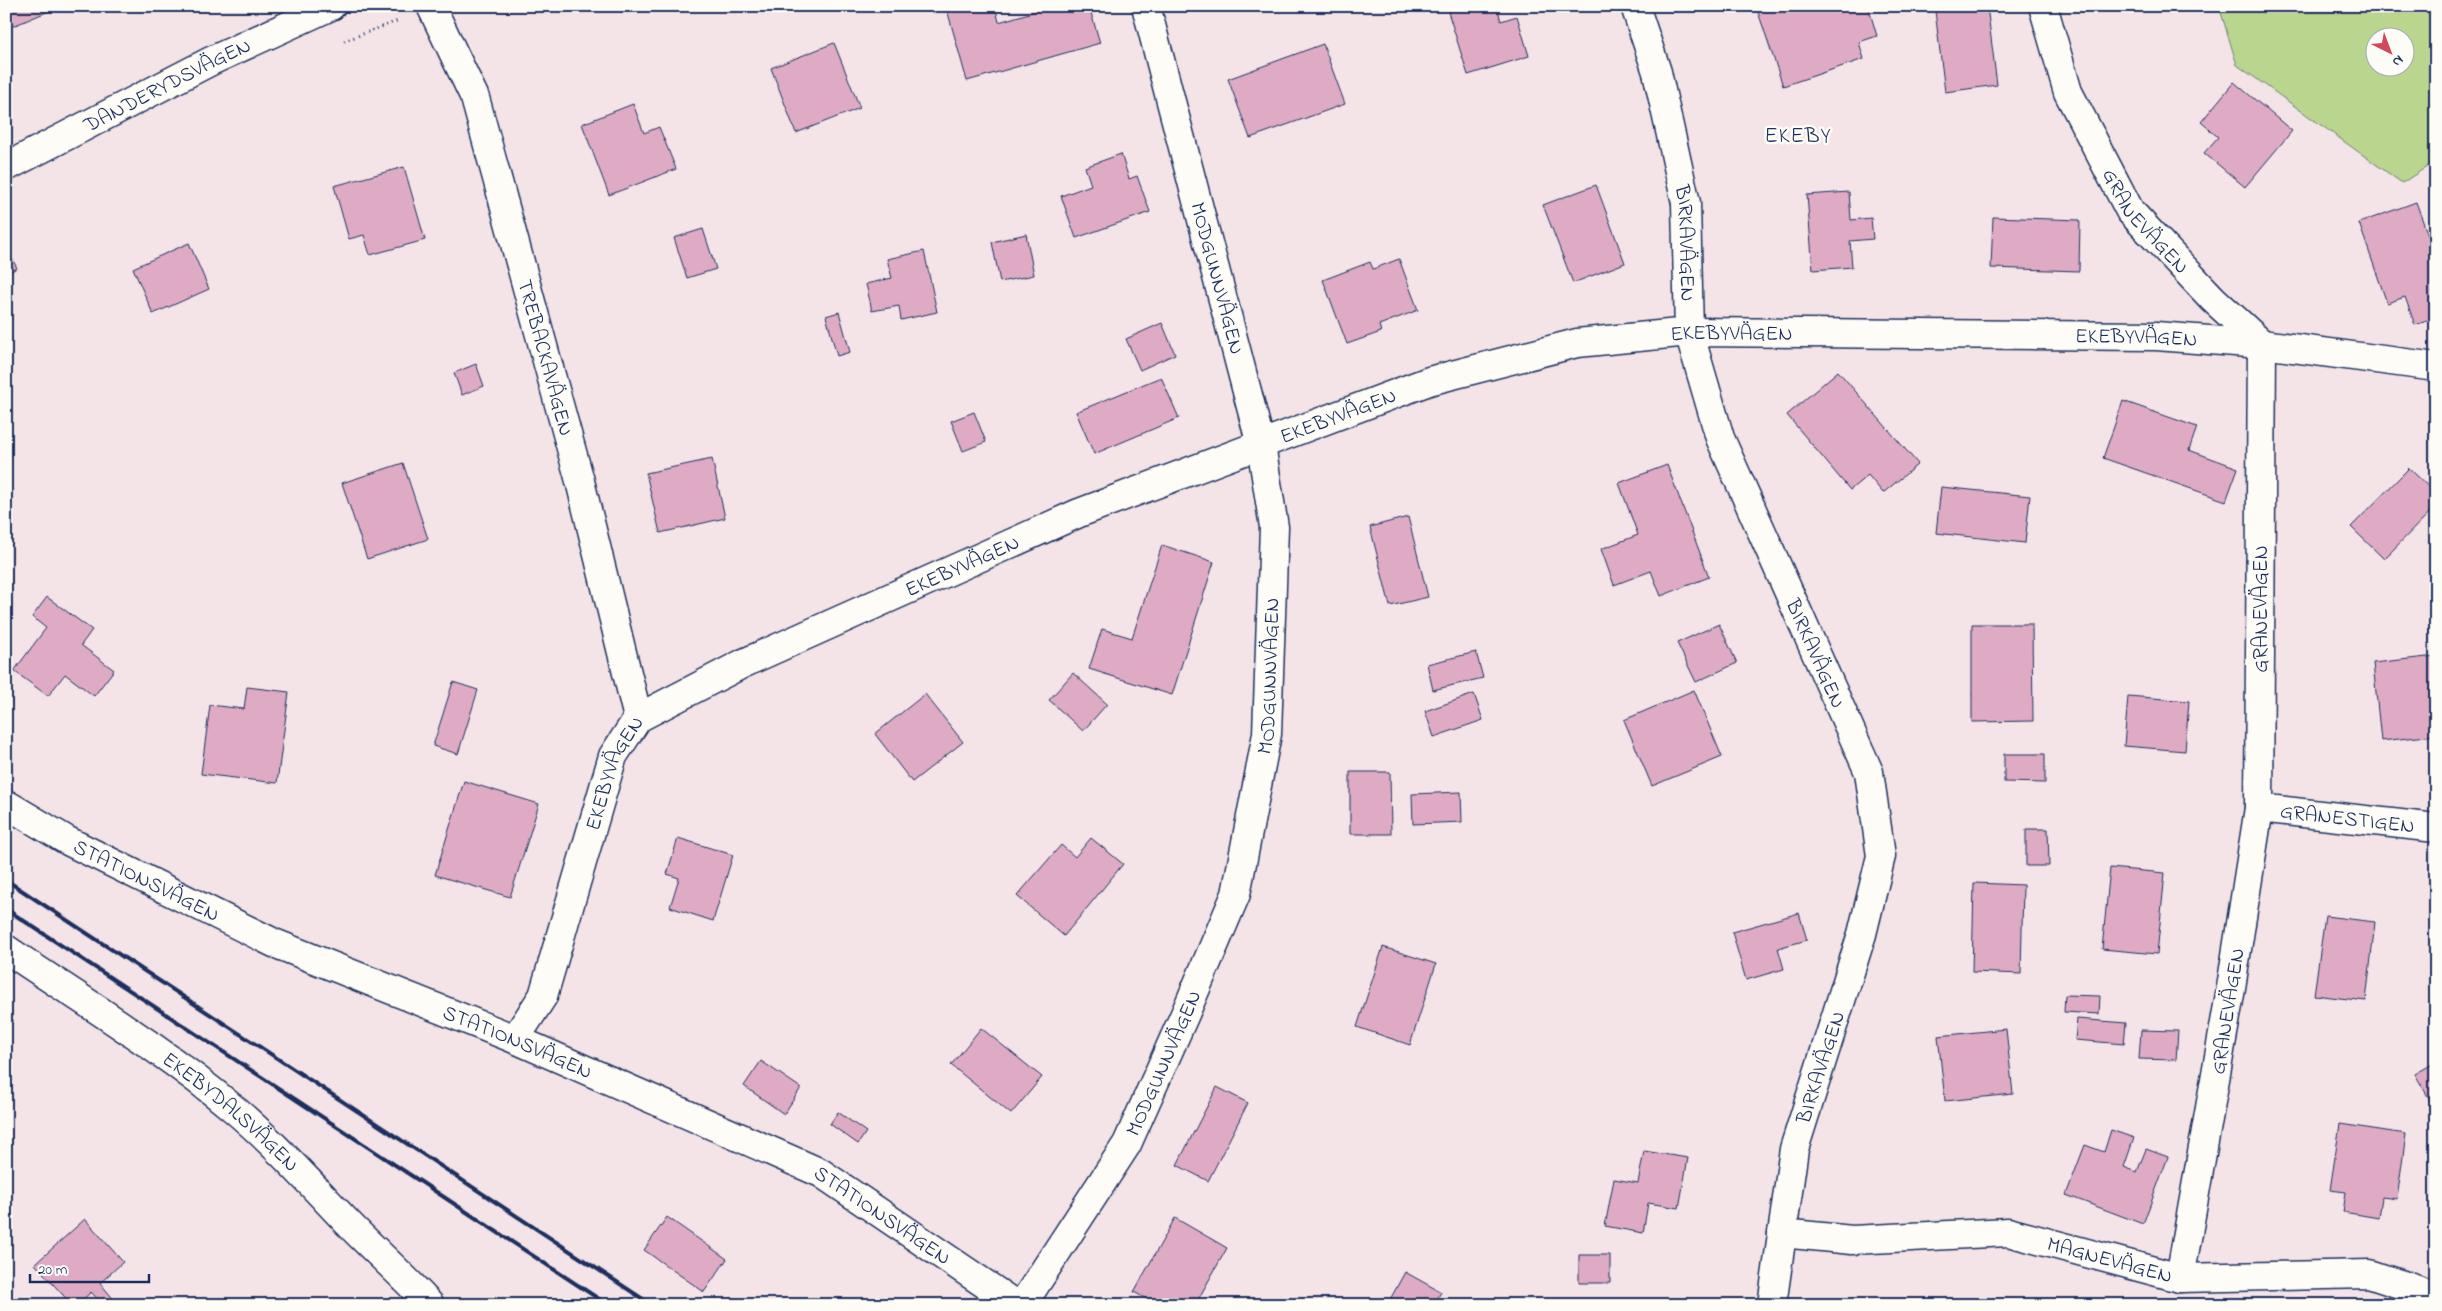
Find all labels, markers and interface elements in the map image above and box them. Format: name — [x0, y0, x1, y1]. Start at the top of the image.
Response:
north arrow — [2364, 28, 2414, 78]
street label: DANDERYDSVÄGEN — [78, 32, 256, 142]
text: N — [2387, 50, 2408, 72]
district label: EKEBY — [1764, 121, 1832, 153]
street label: GRANEVÄGEN — [2093, 164, 2195, 282]
street label: BIRKAVÄGEN — [1665, 182, 1701, 302]
street label: MODGUNNVÄGEN — [1181, 199, 1251, 358]
street label: TREBACKAVÄGEN — [508, 276, 580, 440]
street label: EKEBYVÄGEN — [1669, 319, 1793, 351]
street label: EKEBYVÄGEN — [2075, 322, 2198, 356]
street label: EKEBYVÄGEN — [1276, 382, 1401, 453]
street label: EKEBYVÄGEN — [901, 529, 1025, 606]
street label: GRANEVÄGEN — [2247, 545, 2277, 673]
street label: BIRKAVÄGEN — [1776, 594, 1852, 714]
street label: MODGUNNVÄGEN — [1250, 597, 1289, 757]
street label: EKEBYVÄGEN — [579, 711, 652, 834]
street label: GRANESTIGEN — [2278, 797, 2416, 842]
street label: STATIONSVÄGEN — [68, 833, 224, 931]
street label: GRANEVÄGEN — [2204, 946, 2254, 1077]
street label: MODGUNNVÄGEN — [1119, 986, 1210, 1141]
street label: STATIONSVÄGEN — [438, 999, 597, 1088]
street label: BIRKAVÄGEN — [1789, 1007, 1854, 1129]
street label: EKEBYDALSVÄGEN — [155, 1046, 305, 1180]
street label: STATIONSVÄGEN — [807, 1159, 956, 1274]
street label: MAGNEVÄGEN — [2043, 1230, 2175, 1292]
scale bar — [30, 1251, 149, 1283]
text: 20 m — [38, 1259, 68, 1281]

